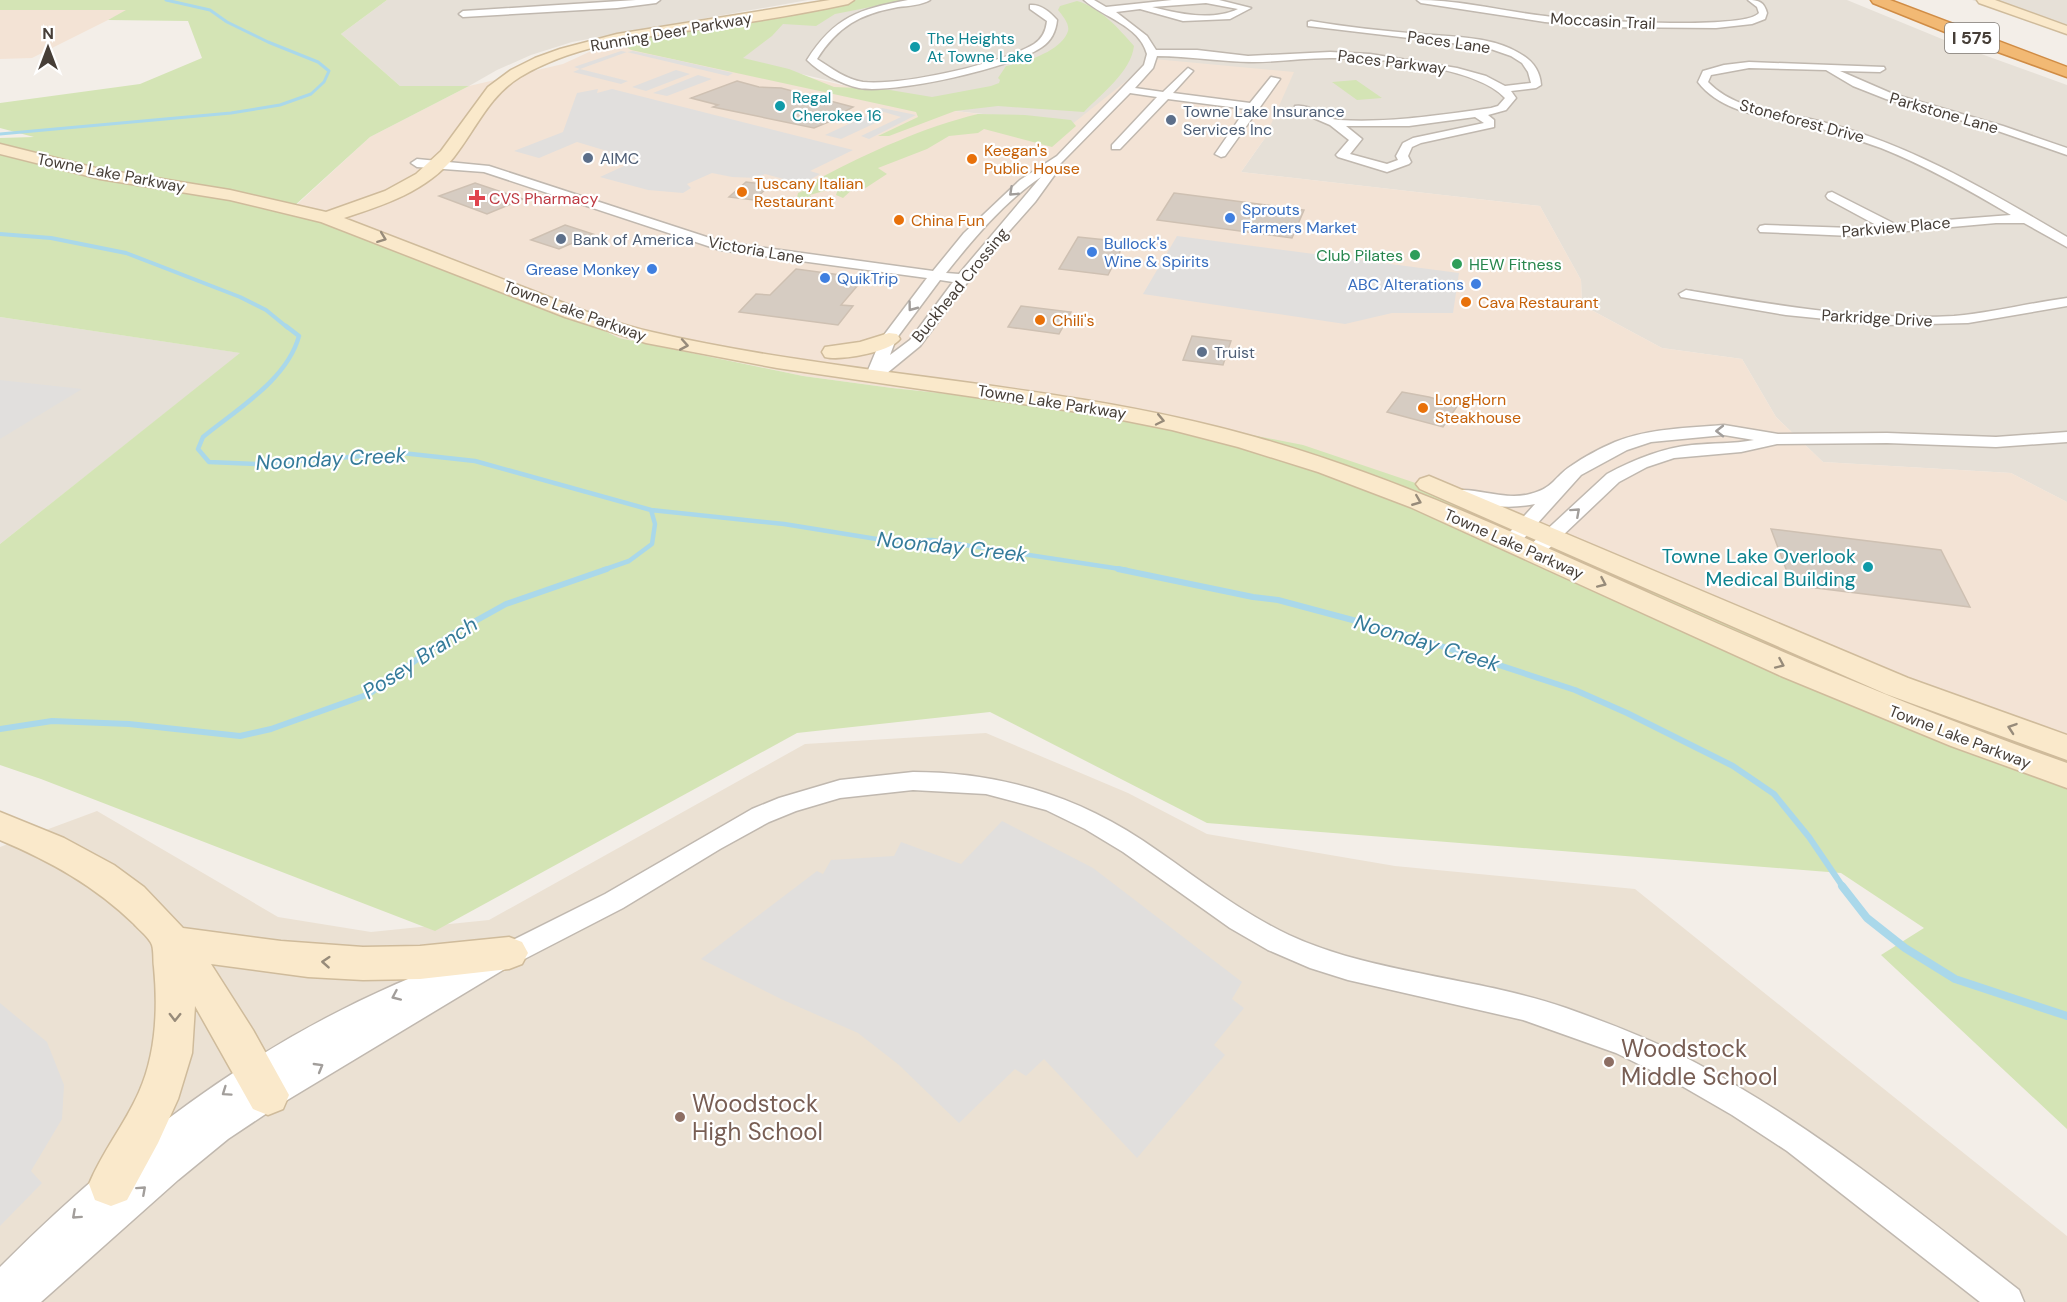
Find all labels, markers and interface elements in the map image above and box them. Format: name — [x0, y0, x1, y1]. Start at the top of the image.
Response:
street label: Running Deer Parkway — [589, 7, 753, 57]
street label: Moccasin Trail — [1550, 8, 1656, 34]
north arrow — [18, 18, 78, 78]
text: N — [42, 23, 54, 44]
road number: I 575 — [1945, 23, 1999, 53]
street label: Paces Lane — [1406, 26, 1492, 58]
place label: The Heights At Towne Lake — [927, 28, 1033, 67]
marker: The Heights At Towne Lake — [908, 40, 922, 54]
street label: Paces Parkway — [1337, 45, 1447, 79]
place label: Regal Cherokee 16 — [792, 87, 882, 126]
street label: Parkstone Lane — [1887, 87, 2001, 139]
street label: Stoneforest Drive — [1737, 94, 1867, 148]
marker: Regal Cherokee 16 — [773, 99, 787, 113]
place label: Towne Lake Insurance Services Inc — [1183, 101, 1345, 140]
marker: Towne Lake Insurance Services Inc — [1164, 113, 1178, 127]
place label: Keegan's Public House — [984, 140, 1080, 179]
street label: Towne Lake Parkway — [35, 148, 187, 198]
place label: AIMC — [600, 148, 639, 169]
marker: AIMC — [581, 151, 595, 165]
marker: Keegan's Public House — [965, 152, 979, 166]
place label: Tuscany Italian Restaurant — [754, 173, 863, 212]
marker: Tuscany Italian Restaurant — [735, 185, 749, 199]
one-way arrow — [1010, 185, 1020, 196]
place label: CVS Pharmacy — [489, 188, 598, 209]
marker: CVS Pharmacy — [470, 191, 484, 205]
place label: Sprouts Farmers Market — [1242, 199, 1357, 238]
place label: China Fun — [911, 210, 985, 231]
marker: Sprouts Farmers Market — [1223, 211, 1237, 225]
street label: Parkview Place — [1841, 212, 1951, 242]
marker: China Fun — [892, 213, 906, 227]
street label: Buckhead Crossing — [907, 223, 1013, 347]
place label: Bank of America — [573, 229, 694, 250]
one-way arrow — [376, 231, 387, 243]
street label: Victoria Lane — [706, 231, 806, 269]
marker: Bank of America — [554, 232, 568, 246]
place label: Bullock's Wine & Spirits — [1104, 233, 1209, 272]
marker: Bullock's Wine & Spirits — [1085, 245, 1099, 259]
place label: Club Pilates — [1316, 245, 1403, 266]
marker: Club Pilates — [1408, 248, 1422, 262]
place label: HEW Fitness — [1469, 254, 1562, 275]
marker: HEW Fitness — [1450, 257, 1464, 271]
place label: Grease Monkey — [526, 259, 640, 280]
marker: Grease Monkey — [645, 262, 659, 276]
place label: QuikTrip — [837, 268, 898, 289]
marker: QuikTrip — [818, 271, 832, 285]
place label: ABC Alterations — [1347, 274, 1464, 295]
street label: Towne Lake Parkway — [501, 275, 649, 347]
marker: ABC Alterations — [1469, 277, 1483, 291]
place label: Cava Restaurant — [1478, 292, 1599, 313]
marker: Cava Restaurant — [1459, 295, 1473, 309]
one-way arrow — [908, 301, 919, 312]
street label: Parkridge Drive — [1821, 305, 1933, 331]
place label: Chili's — [1052, 310, 1095, 331]
marker: Chili's — [1033, 313, 1047, 327]
one-way arrow — [679, 338, 689, 351]
place label: Truist — [1214, 342, 1255, 363]
marker: Truist — [1195, 345, 1209, 359]
street label: Towne Lake Parkway — [976, 380, 1128, 424]
place label: LongHorn Steakhouse — [1435, 389, 1521, 428]
marker: LongHorn Steakhouse — [1416, 401, 1430, 415]
one-way arrow — [1155, 413, 1165, 426]
one-way arrow — [1715, 425, 1724, 437]
water label: Noonday Creek — [255, 441, 407, 477]
one-way arrow — [1411, 494, 1422, 506]
street label: Towne Lake Parkway — [1441, 504, 1587, 584]
one-way arrow — [1569, 508, 1580, 519]
water label: Noonday Creek — [876, 525, 1029, 569]
place label: Towne Lake Overlook Medical Building — [1662, 543, 1856, 592]
marker: Towne Lake Overlook Medical Building — [1861, 560, 1875, 574]
one-way arrow — [1596, 576, 1607, 588]
water label: Noonday Creek — [1351, 608, 1503, 678]
water label: Posey Branch — [357, 610, 483, 706]
one-way arrow — [1773, 656, 1784, 668]
street label: Towne Lake Parkway — [1886, 700, 2034, 774]
one-way arrow — [2007, 723, 2018, 736]
one-way arrow — [321, 956, 330, 969]
one-way arrow — [391, 989, 402, 1001]
one-way arrow — [168, 1012, 181, 1021]
place label: Woodstock Middle School — [1621, 1033, 1778, 1092]
marker: Woodstock Middle School — [1602, 1055, 1616, 1069]
one-way arrow — [313, 1062, 323, 1074]
one-way arrow — [222, 1084, 233, 1095]
place label: Woodstock High School — [692, 1088, 823, 1147]
marker: Woodstock High School — [673, 1110, 687, 1124]
one-way arrow — [135, 1186, 146, 1197]
one-way arrow — [72, 1208, 83, 1219]

